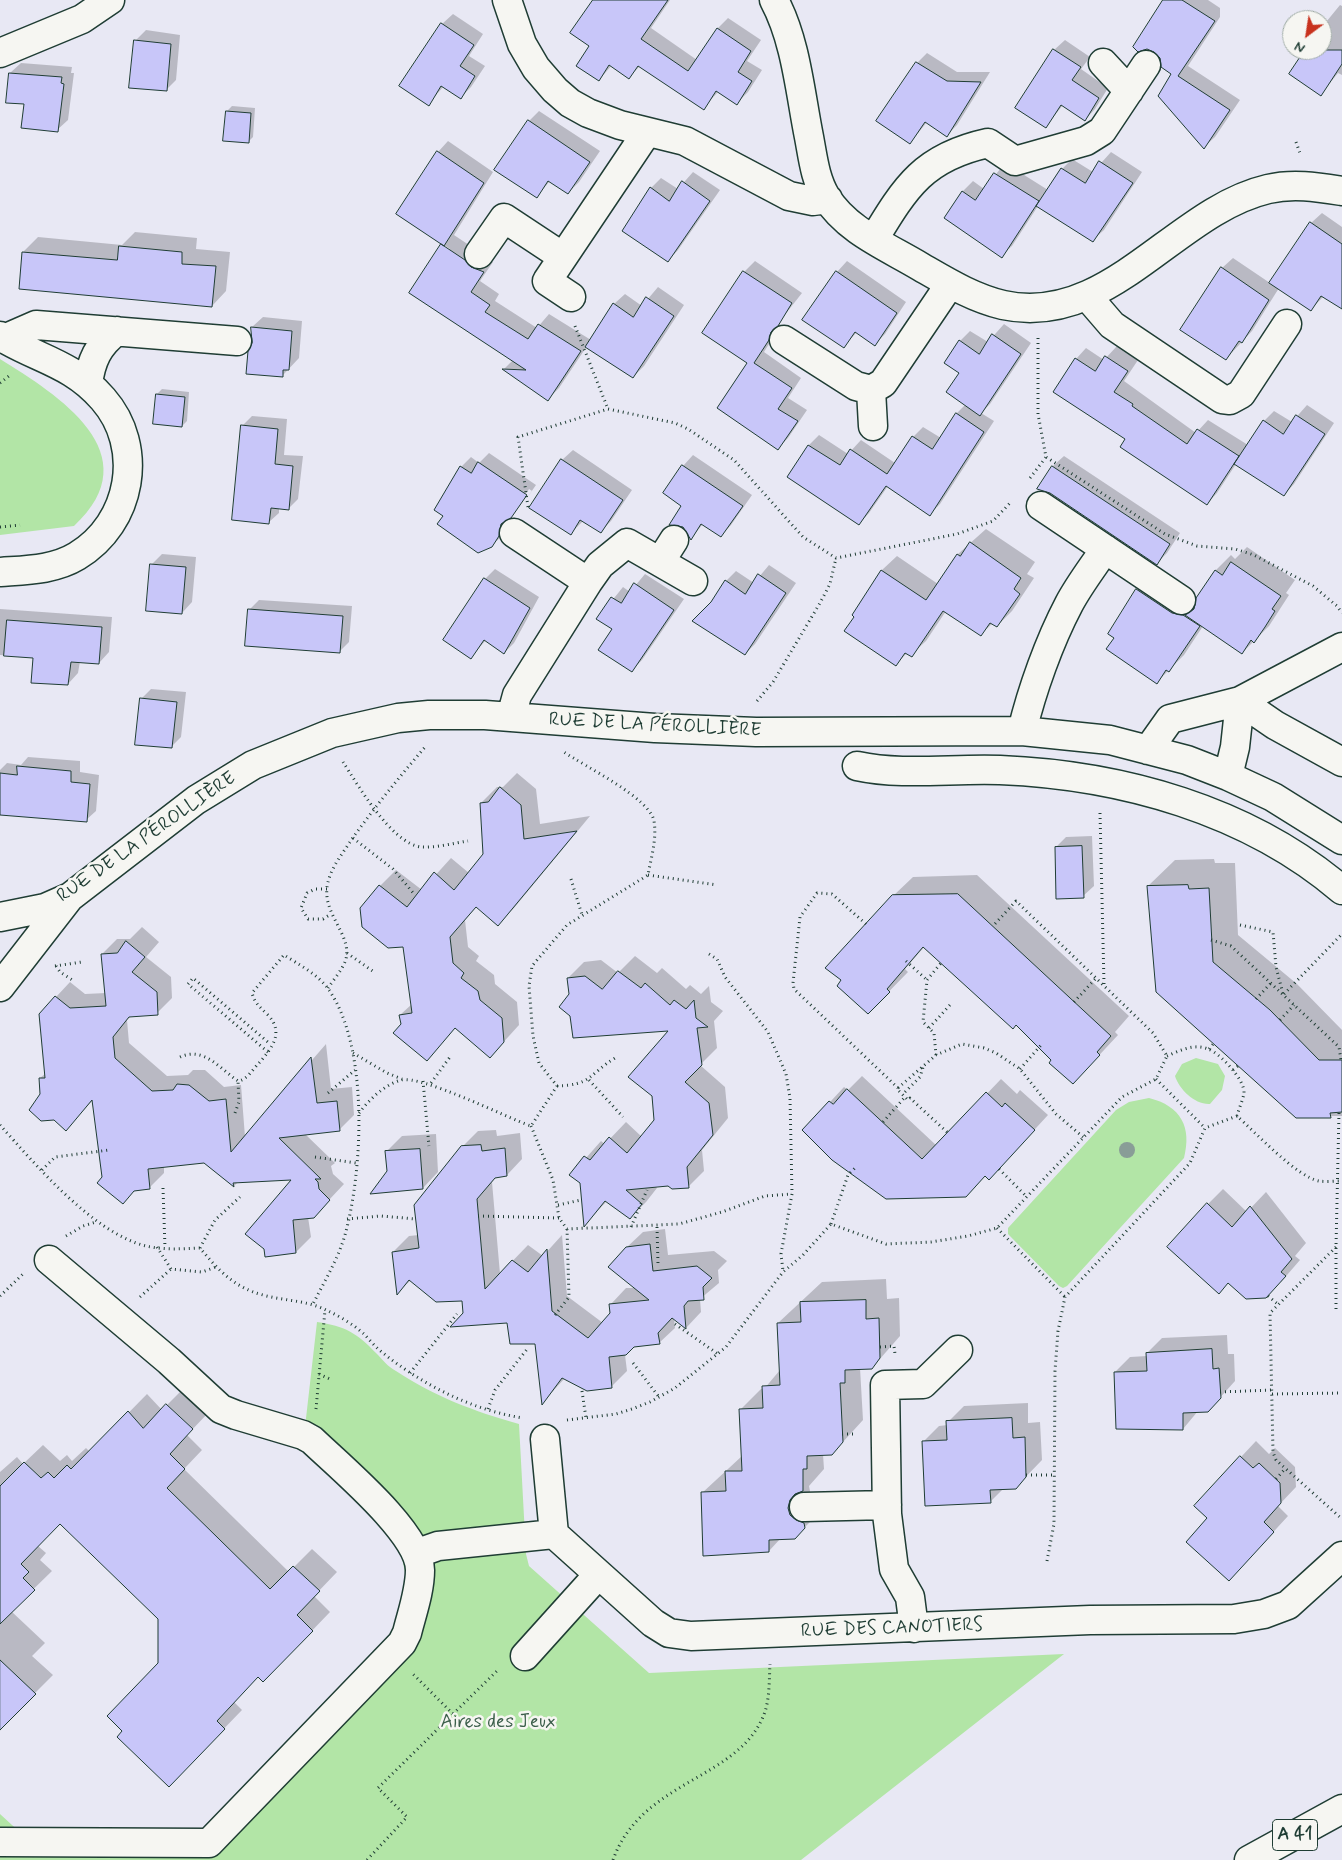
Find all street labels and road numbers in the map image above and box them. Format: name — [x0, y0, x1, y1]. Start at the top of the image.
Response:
street label: RUE DE LA PÉROLLIÈRE — [548, 709, 762, 743]
street label: RUE DE LA PÉROLLIÈRE — [53, 768, 241, 908]
street label: RUE DES CANOTIERS — [801, 1614, 983, 1644]
road number: A 41 — [1272, 1820, 1318, 1850]

